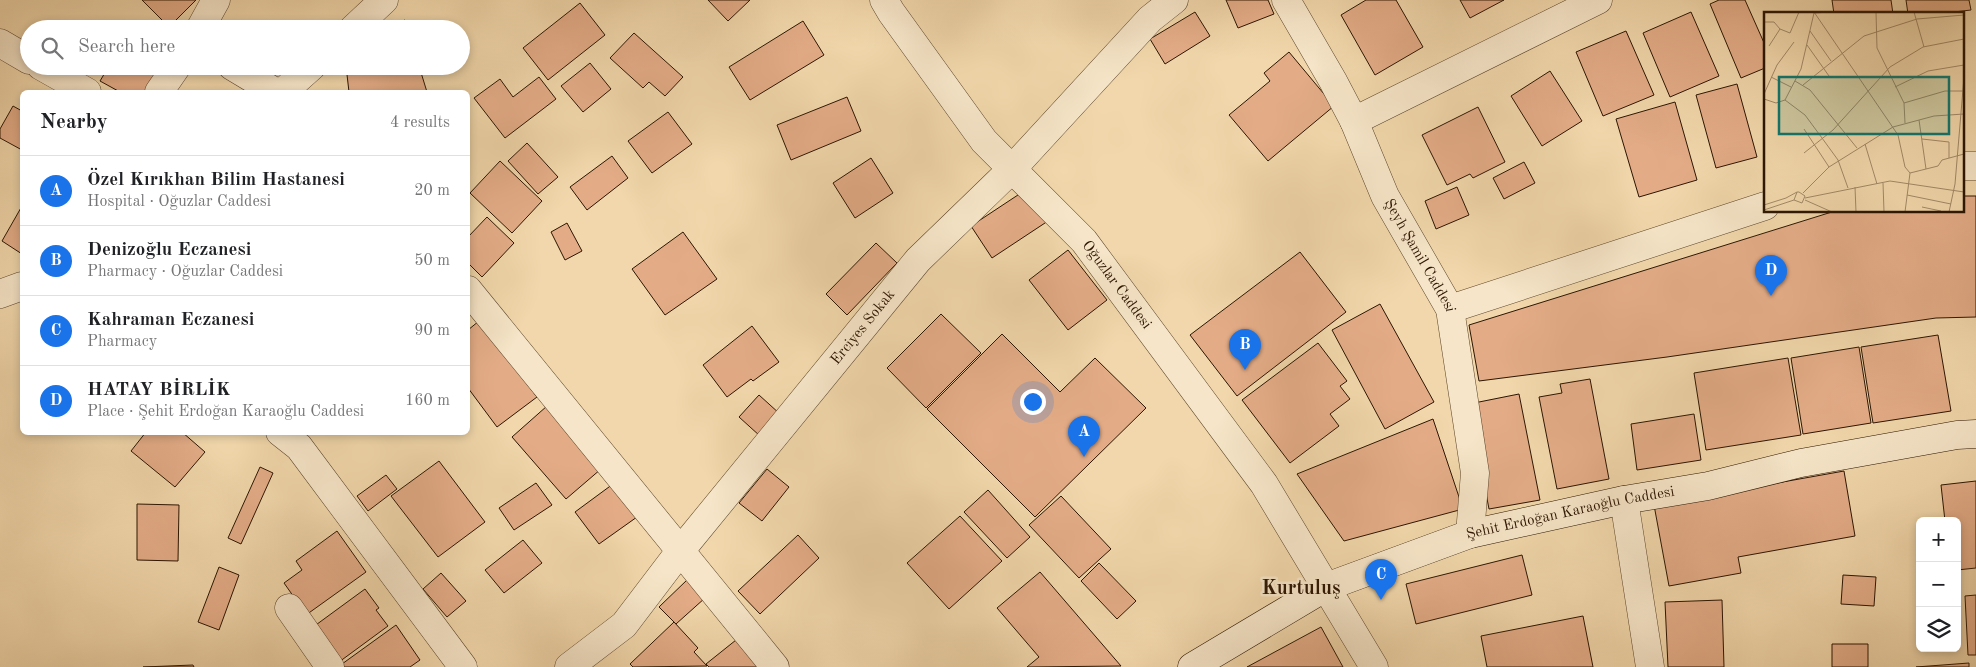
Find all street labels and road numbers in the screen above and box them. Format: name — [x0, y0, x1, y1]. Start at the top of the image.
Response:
street label: Şeyh Şamil Caddesi — [1381, 197, 1458, 313]
street label: Oğuzlar Caddesi — [1079, 238, 1154, 332]
street label: Erciyes Sokak — [828, 287, 898, 368]
street label: Şehit Erdoğan Karaoğlu Caddesi — [1465, 484, 1676, 542]

